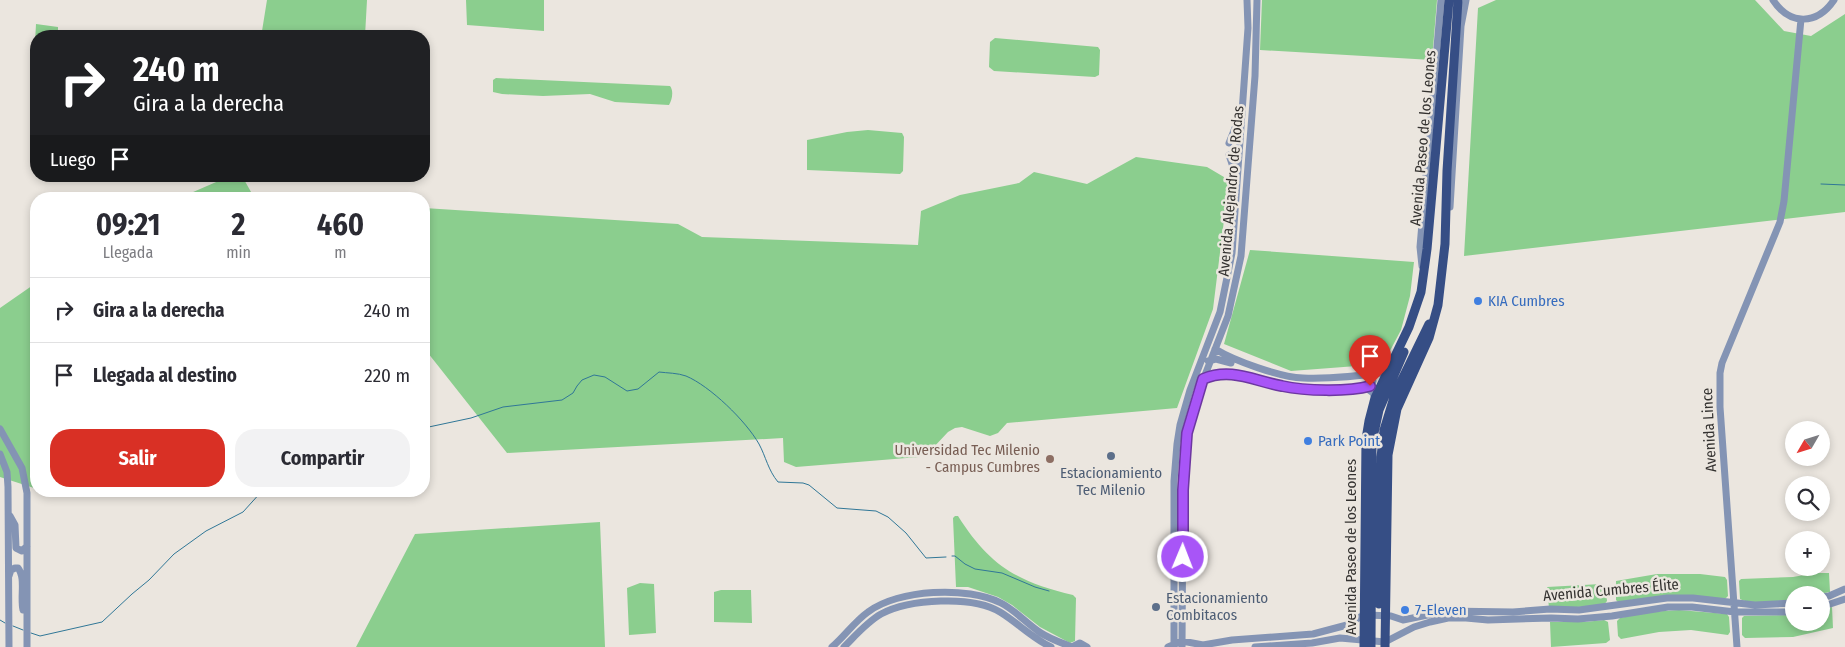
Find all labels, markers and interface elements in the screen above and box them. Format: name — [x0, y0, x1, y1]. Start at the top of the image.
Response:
text: 240 m — [133, 48, 220, 90]
icon: right — [50, 50, 115, 115]
street label: Avenida Paseo de los Leones — [1406, 50, 1440, 226]
text: Gira a la derecha — [133, 90, 284, 117]
street label: Avenida Alejandro de Rodas — [1215, 105, 1247, 277]
icon: arrive — [106, 145, 134, 173]
text: Luego — [50, 148, 96, 171]
text: 09:21 — [96, 207, 160, 243]
text: 2 — [232, 207, 245, 243]
text: 460 — [317, 207, 364, 243]
text: Llegada — [103, 243, 153, 262]
text: min — [226, 243, 251, 262]
text: m — [334, 243, 347, 262]
place label: KIA Cumbres — [1488, 292, 1565, 310]
marker: KIA Cumbres — [1472, 295, 1484, 307]
icon: right — [50, 296, 78, 324]
text: Gira a la derecha — [93, 299, 225, 322]
text: 240 m — [364, 299, 410, 322]
pin — [1349, 335, 1391, 386]
icon: arrive — [1356, 342, 1384, 370]
icon: arrive — [50, 361, 78, 389]
text: Llegada al destino — [93, 364, 237, 387]
text: 220 m — [364, 364, 410, 387]
street label: Avenida Lince — [1698, 387, 1720, 473]
north arrow — [1785, 421, 1830, 466]
map controls — [1785, 421, 1830, 631]
button: Salir — [50, 429, 225, 487]
button: Compartir — [235, 429, 410, 487]
place label: Park Point — [1318, 432, 1380, 450]
marker: Park Point — [1302, 435, 1314, 447]
place label: Universidad Tec Milenio - Campus Cumbres — [895, 441, 1040, 476]
marker: Estacionamiento Tec Milenio — [1105, 450, 1117, 462]
marker: Universidad Tec Milenio - Campus Cumbres — [1044, 453, 1056, 465]
street label: Avenida Paseo de los Leones — [1342, 459, 1360, 635]
place label: Estacionamiento Tec Milenio — [1060, 464, 1162, 499]
button: search — [1785, 476, 1830, 521]
position arrow — [1156, 530, 1208, 582]
button: + — [1785, 531, 1830, 576]
street label: Avenida Cumbres Élite — [1542, 575, 1680, 605]
button: − — [1785, 586, 1830, 631]
place label: Estacionamiento Combitacos — [1166, 589, 1268, 624]
marker: Estacionamiento Combitacos — [1150, 601, 1162, 613]
place label: 7-Eleven — [1415, 601, 1467, 619]
marker: 7-Eleven — [1399, 604, 1411, 616]

